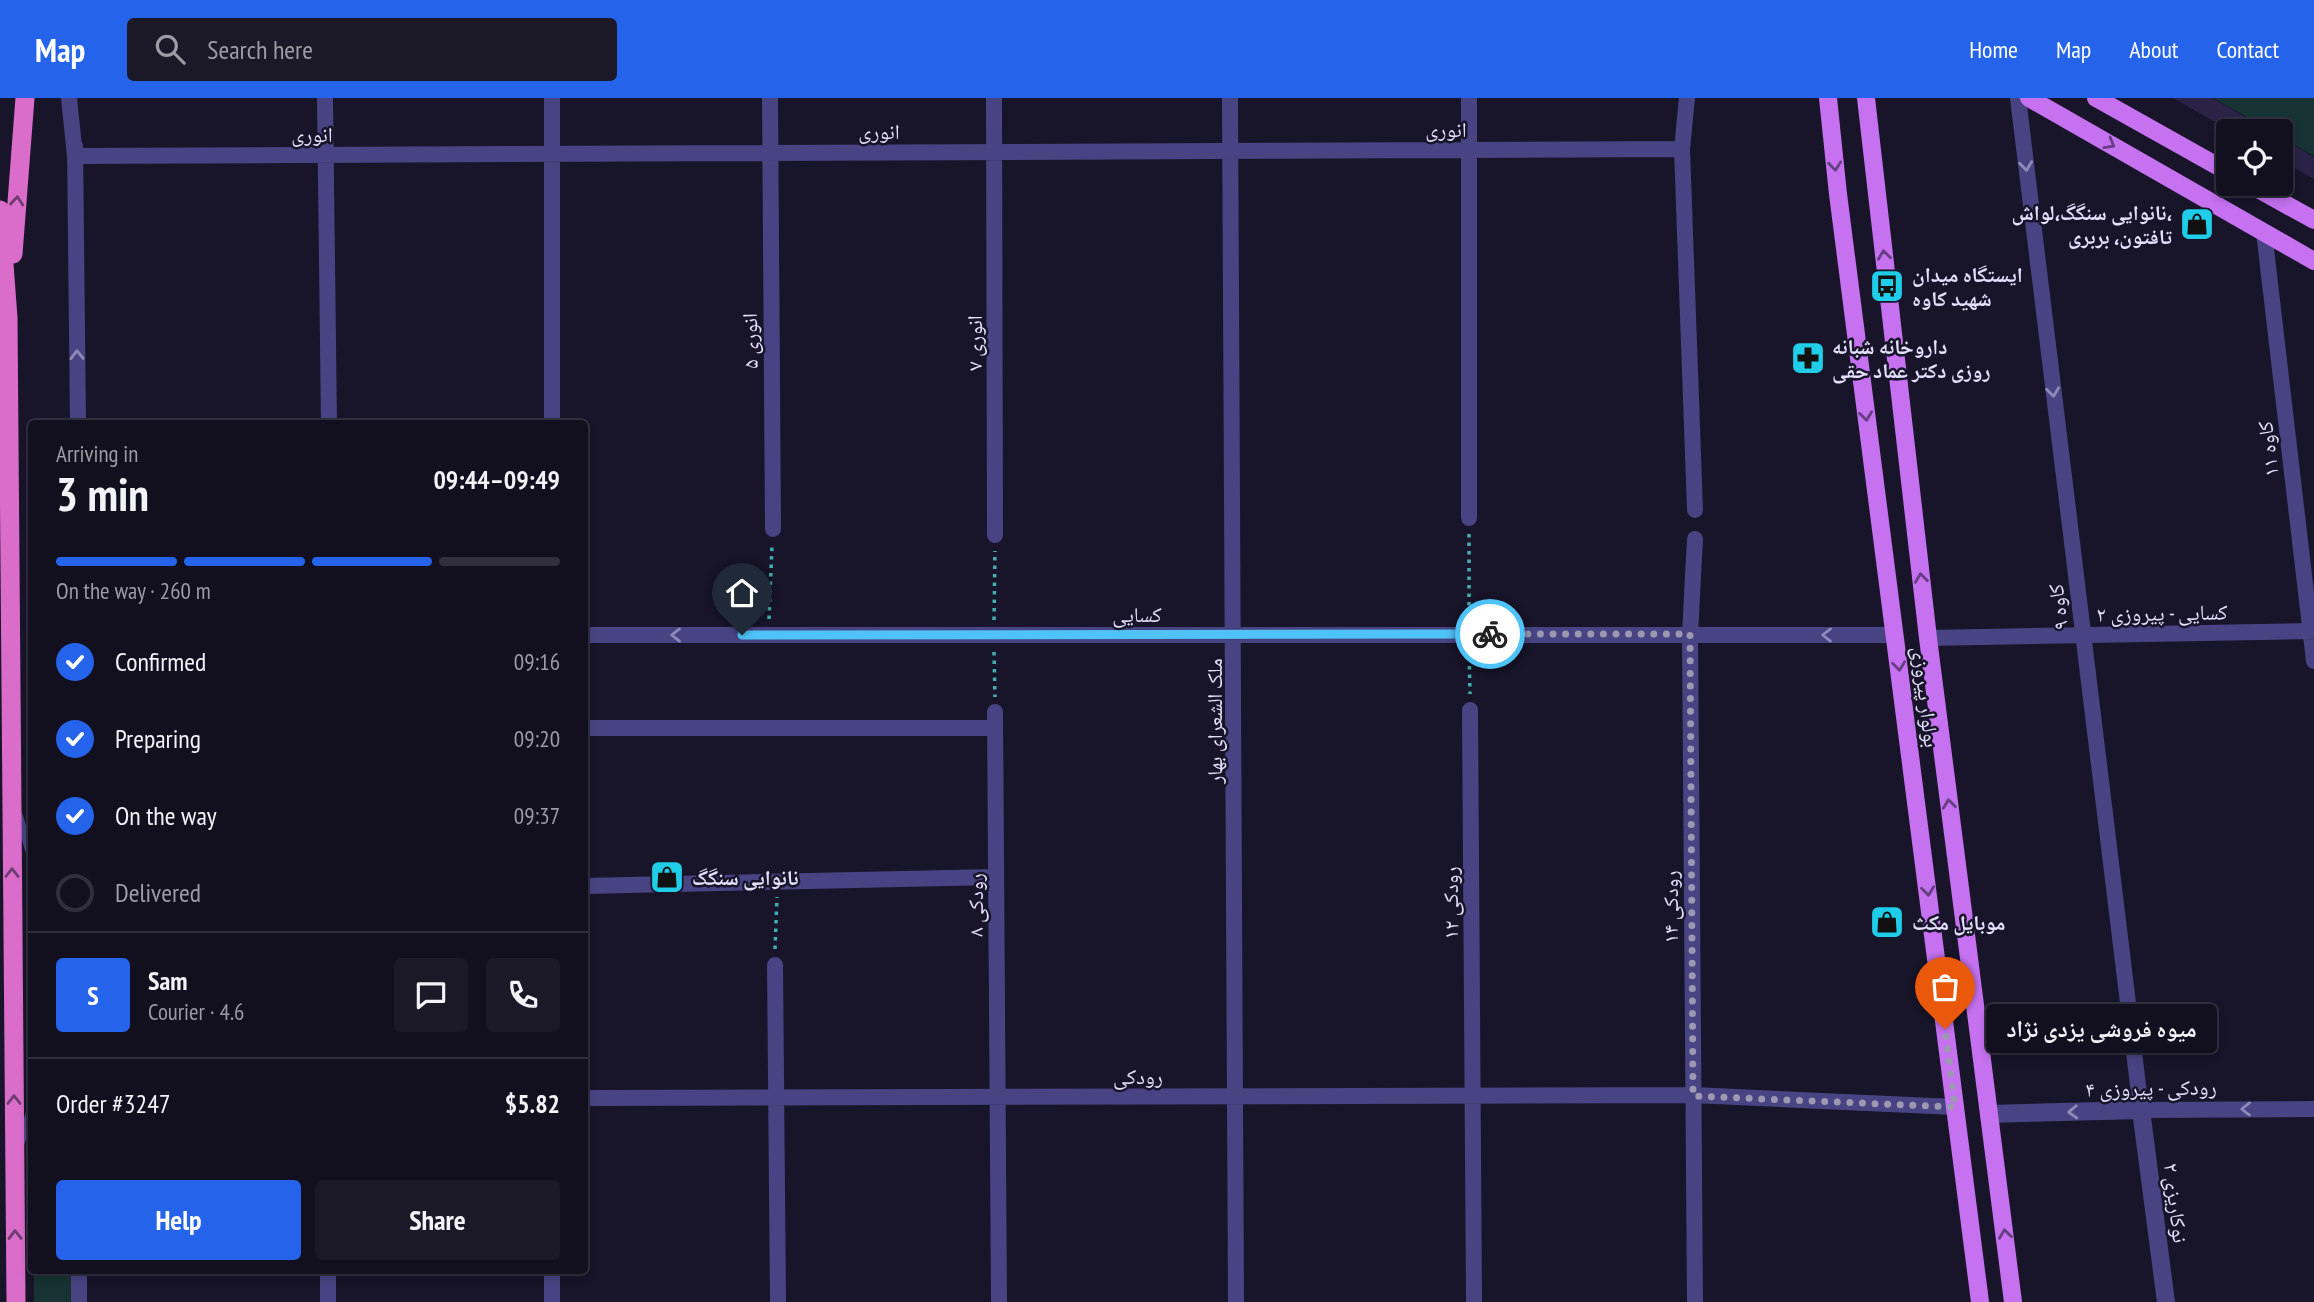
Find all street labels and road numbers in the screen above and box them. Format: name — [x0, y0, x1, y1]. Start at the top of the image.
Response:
street label: انوری — [1425, 116, 1467, 143]
street label: انوری — [858, 118, 900, 145]
street label: انوری — [291, 121, 333, 148]
street label: انوری ۵ — [736, 313, 764, 369]
street label: انوری ۷ — [961, 315, 988, 371]
street label: کاوه ۱۱ — [2251, 419, 2285, 478]
street label: کاوه ۹ — [2042, 582, 2074, 632]
street label: کسایی - پیروزی ۲ — [2096, 598, 2228, 628]
street label: کسایی — [1112, 601, 1162, 628]
street label: بولوار پیروزی — [1906, 645, 1946, 749]
street label: ملک الشعرای بهار — [1201, 658, 1228, 785]
street label: رودکی ۱۲ — [1437, 866, 1464, 940]
street label: رودکی ۱۴ — [1657, 870, 1684, 944]
street label: رودکی ۸ — [962, 873, 989, 937]
street label: رودکی — [1113, 1063, 1163, 1090]
street label: رودکی - پیروزی ۴ — [2085, 1073, 2217, 1103]
street label: نوکاریزی ۲ — [2158, 1162, 2194, 1244]

